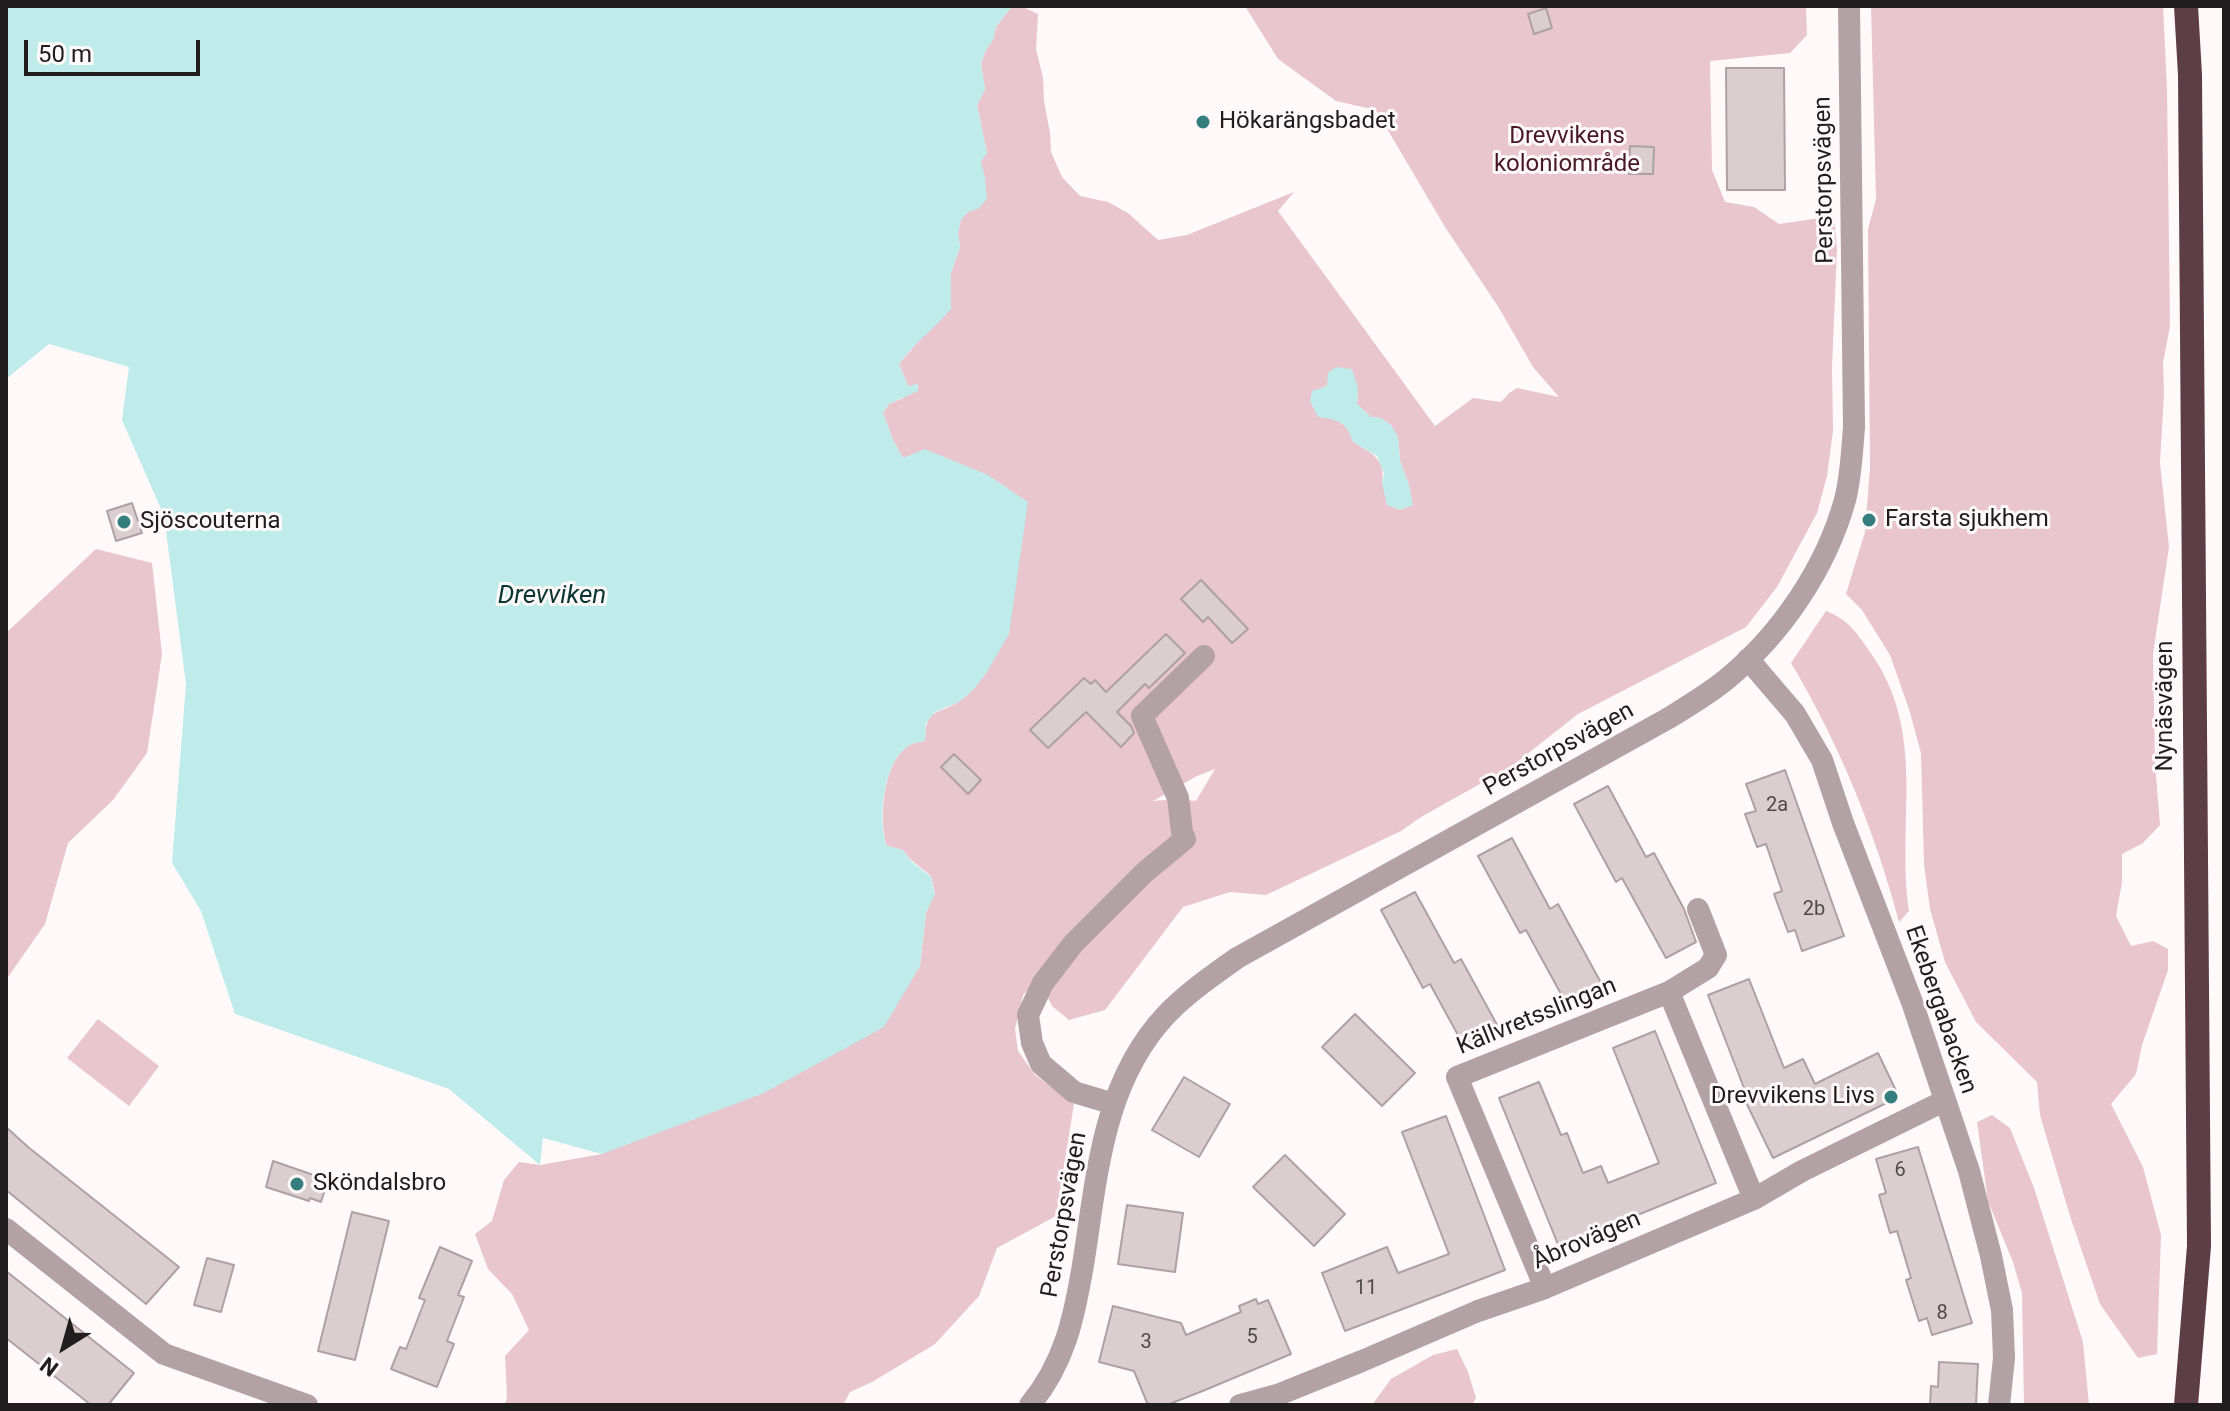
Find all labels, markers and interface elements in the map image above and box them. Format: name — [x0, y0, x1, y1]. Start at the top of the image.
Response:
scale bar — [28, 24, 204, 74]
text: 50 m — [38, 40, 92, 68]
street label: Perstorpsvägen — [1809, 96, 1841, 264]
place label: Hökarängsbadet — [1219, 108, 1396, 136]
marker: Hökarängsbadet — [1194, 113, 1212, 131]
park label: Drevvikens koloniområde — [1494, 123, 1640, 179]
place label: Farsta sjukhem — [1885, 506, 2049, 534]
place label: Sjöscouterna — [140, 508, 281, 536]
marker: Farsta sjukhem — [1860, 511, 1878, 529]
marker: Sjöscouterna — [115, 513, 133, 531]
water label: Drevviken — [498, 580, 606, 612]
street label: Nynäsvägen — [2152, 640, 2180, 772]
street label: Perstorpsvägen — [1479, 697, 1639, 803]
house number: 2a — [1766, 794, 1788, 818]
house number: 2b — [1803, 898, 1825, 922]
street label: Ekebergabacken — [1898, 922, 1982, 1098]
street label: Källvretsslingan — [1453, 972, 1621, 1062]
place label: Drevvikens Livs — [1711, 1083, 1875, 1111]
marker: Drevvikens Livs — [1882, 1088, 1900, 1106]
street label: Perstorpsvägen — [1036, 1130, 1094, 1300]
house number: 6 — [1894, 1159, 1906, 1183]
place label: Sköndalsbro — [313, 1170, 446, 1198]
marker: Sköndalsbro — [288, 1175, 306, 1193]
street label: Åbrovägen — [1529, 1205, 1645, 1277]
house number: 11 — [1355, 1277, 1377, 1301]
house number: 8 — [1936, 1302, 1948, 1326]
north arrow — [24, 1307, 104, 1387]
house number: 5 — [1246, 1326, 1258, 1350]
house number: 3 — [1140, 1331, 1152, 1355]
text: N — [36, 1352, 63, 1381]

